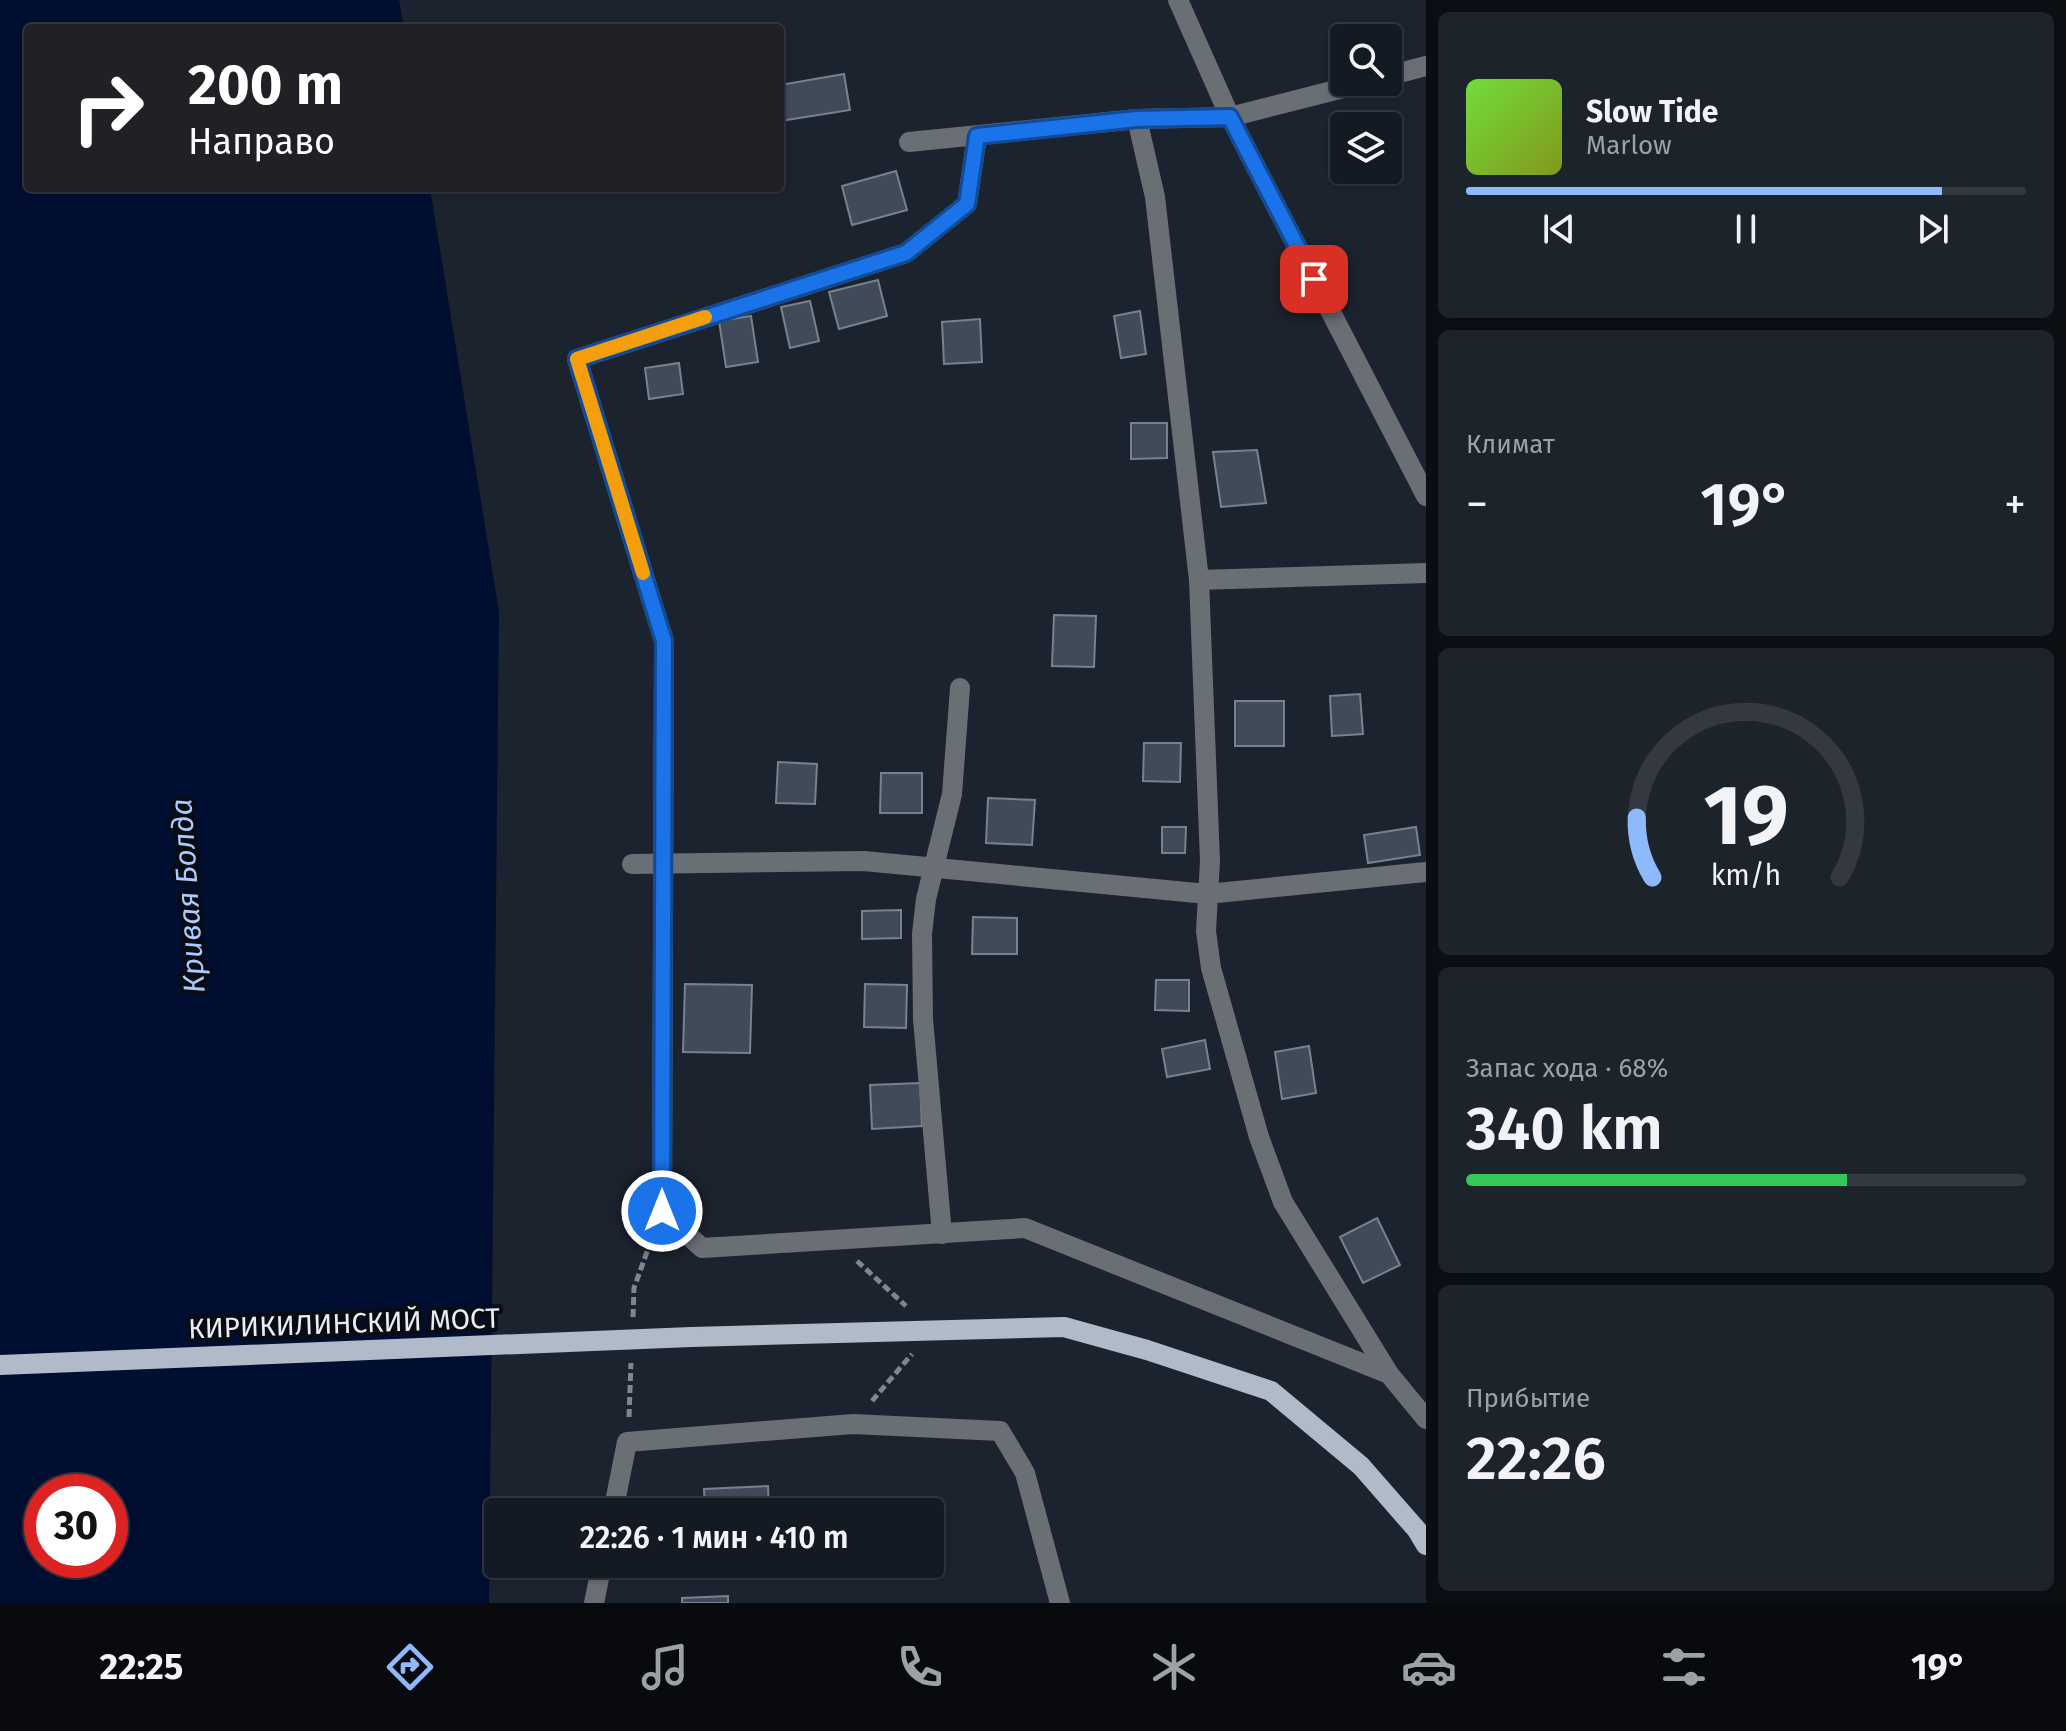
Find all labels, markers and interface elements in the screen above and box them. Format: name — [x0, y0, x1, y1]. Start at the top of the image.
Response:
map controls — [1330, 24, 1402, 184]
button: search — [1330, 24, 1402, 96]
text: 200 m — [188, 52, 343, 119]
icon: right — [56, 56, 160, 160]
text: Slow Tide — [1586, 94, 1718, 130]
button: layers — [1330, 112, 1402, 184]
text: Направо — [188, 120, 335, 164]
text: Marlow — [1586, 130, 1672, 161]
icon: previous — [1537, 207, 1581, 251]
icon: pause — [1724, 207, 1768, 251]
icon: next — [1911, 207, 1955, 251]
pin — [1280, 245, 1348, 313]
icon: arrive — [1292, 257, 1336, 301]
text: Климат — [1466, 429, 1555, 460]
text: 19° — [1700, 469, 1792, 541]
text: − — [1466, 478, 1488, 531]
text: + — [2004, 478, 2026, 531]
text: 19 — [1703, 765, 1789, 865]
water label: Кривая Болда — [163, 797, 213, 995]
text: km/h — [1711, 858, 1781, 893]
text: Запас хода · 68% — [1466, 1053, 1668, 1084]
text: 340 km — [1466, 1093, 1663, 1165]
position arrow — [620, 1169, 704, 1253]
street label: КИРИКИЛИНСКИЙ МОСТ — [188, 1302, 501, 1345]
text: Прибытие — [1466, 1383, 1590, 1414]
text: 22:26 — [1466, 1423, 1606, 1495]
speed limit sign: 30 — [24, 1474, 128, 1578]
text: 22:26 · 1 мин · 410 m — [580, 1520, 848, 1556]
icon: directions — [382, 1639, 438, 1695]
icon: music — [637, 1639, 693, 1695]
icon: phone — [892, 1639, 948, 1695]
icon: climate — [1146, 1639, 1202, 1695]
icon: car — [1401, 1639, 1457, 1695]
icon: filters — [1656, 1639, 1712, 1695]
text: 22:25 — [99, 1645, 183, 1689]
text: 19° — [1911, 1645, 1967, 1689]

